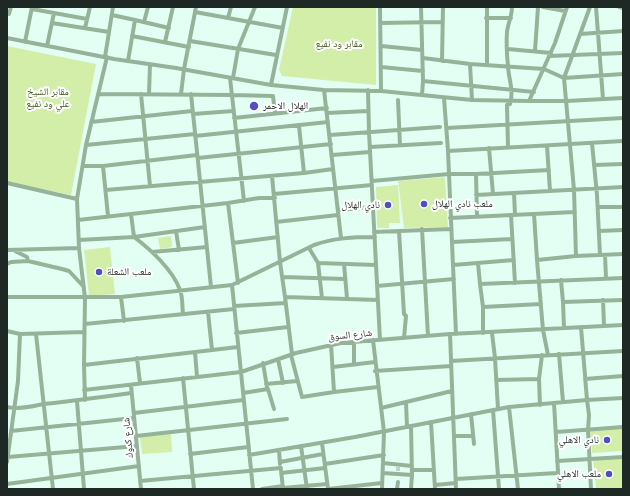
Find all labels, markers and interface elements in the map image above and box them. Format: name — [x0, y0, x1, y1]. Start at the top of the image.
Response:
park label: مقابر ود نفيع — [315, 38, 363, 50]
park label: مقابر الشيخ علي ود نفيع — [26, 86, 70, 110]
marker: الهلال الاحمر — [248, 100, 260, 112]
place label: الهلال الاحمر — [263, 100, 308, 112]
place label: ملعب نادي الهلال — [432, 198, 493, 210]
place label: نادي الهلال — [341, 199, 380, 211]
marker: ملعب نادي الهلال — [419, 199, 429, 209]
marker: نادي الهلال — [383, 200, 393, 210]
place label: ملعب الشعلة — [107, 266, 151, 278]
marker: ملعب الشعلة — [94, 267, 104, 277]
street label: شارع السوق — [327, 327, 373, 343]
street label: شارع كدوك — [120, 417, 136, 459]
place label: نادي الاهلي — [559, 434, 599, 446]
marker: نادي الاهلي — [602, 435, 612, 445]
place label: ملعب الاهلي — [557, 468, 601, 480]
marker: ملعب الاهلي — [604, 469, 614, 479]

